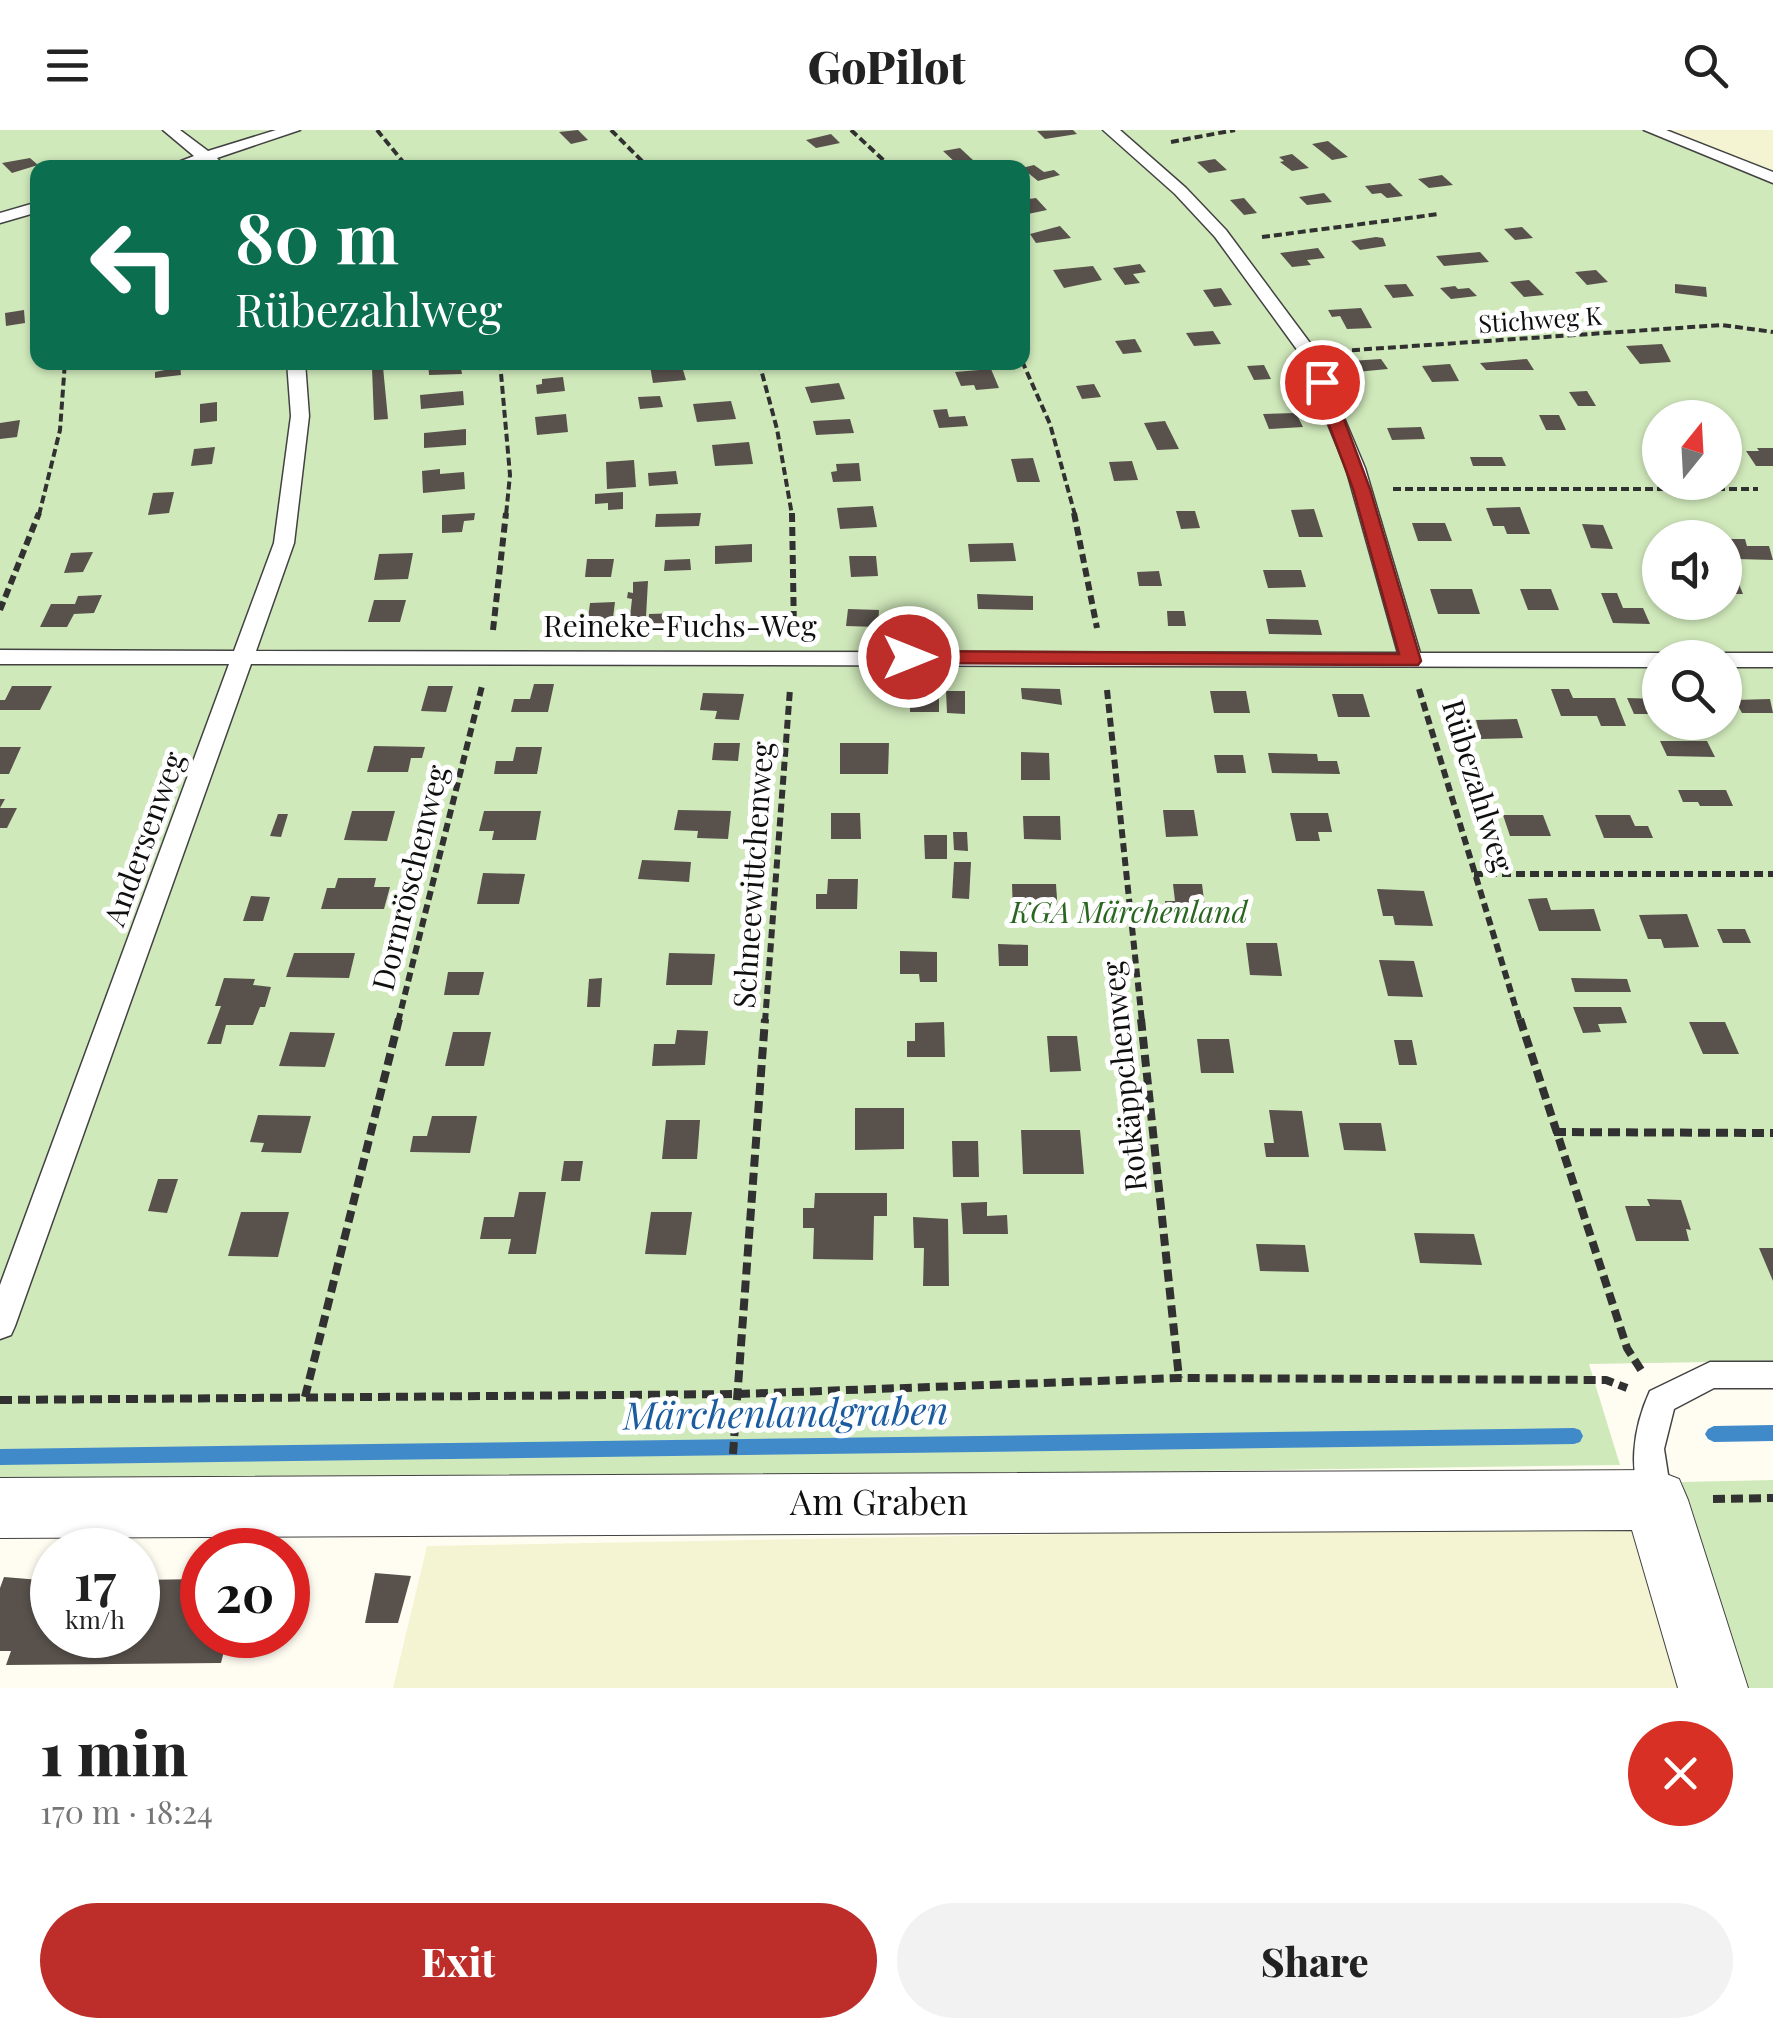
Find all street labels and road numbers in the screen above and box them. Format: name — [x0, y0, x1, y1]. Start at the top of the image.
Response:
street label: Stichweg K — [1477, 298, 1603, 339]
street label: Reineke-Fuchs-Weg — [543, 605, 817, 645]
street label: Rübezahlweg — [1434, 694, 1524, 877]
street label: Schneewittchenweg — [723, 740, 781, 1010]
street label: Andersenweg — [93, 745, 193, 932]
street label: Dornröschenweg — [362, 761, 456, 994]
street label: Rotkäppchenweg — [1091, 959, 1155, 1193]
street label: Am Graben — [789, 1477, 968, 1524]

